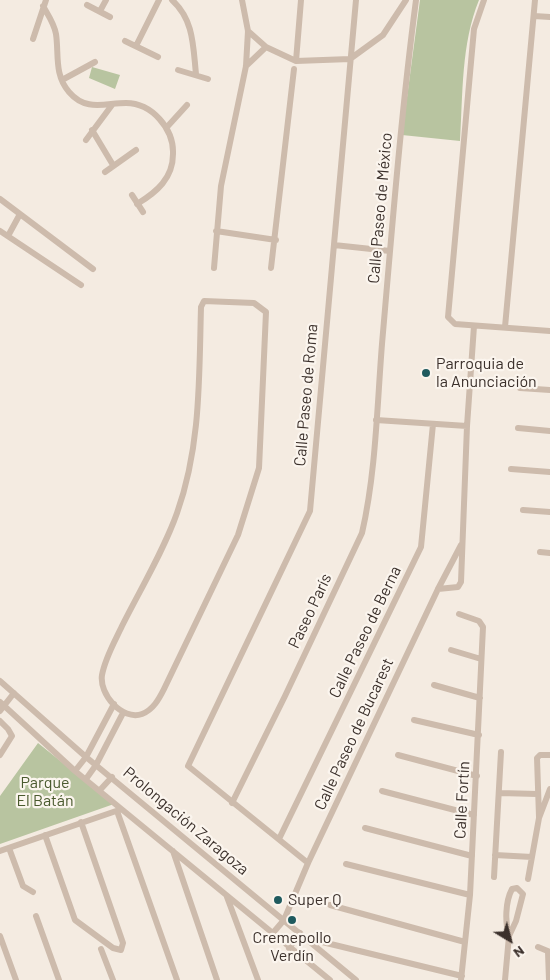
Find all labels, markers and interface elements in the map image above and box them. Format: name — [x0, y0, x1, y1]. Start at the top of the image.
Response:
street label: Calle Paseo de México — [364, 132, 396, 284]
street label: Calle Paseo de Roma — [290, 323, 322, 467]
place label: Parroquia de la Anunciación — [436, 354, 537, 392]
marker: Parroquia de la Anunciación — [420, 367, 432, 379]
street label: Calle Paseo de Berna — [325, 563, 405, 701]
street label: Paseo París — [284, 571, 336, 651]
street label: Calle Paseo de Bucarest — [310, 655, 398, 813]
street label: Calle Fortín — [450, 761, 474, 839]
street label: Prolongación Zaragoza — [119, 763, 253, 879]
park label: Parque El Batán — [16, 773, 74, 811]
place label: Super Q — [288, 890, 341, 910]
marker: Super Q — [272, 894, 284, 906]
marker: Cremepollo Verdín — [286, 914, 298, 926]
north arrow — [485, 915, 535, 965]
place label: Cremepollo Verdín — [252, 928, 332, 966]
text: N — [510, 943, 528, 962]

